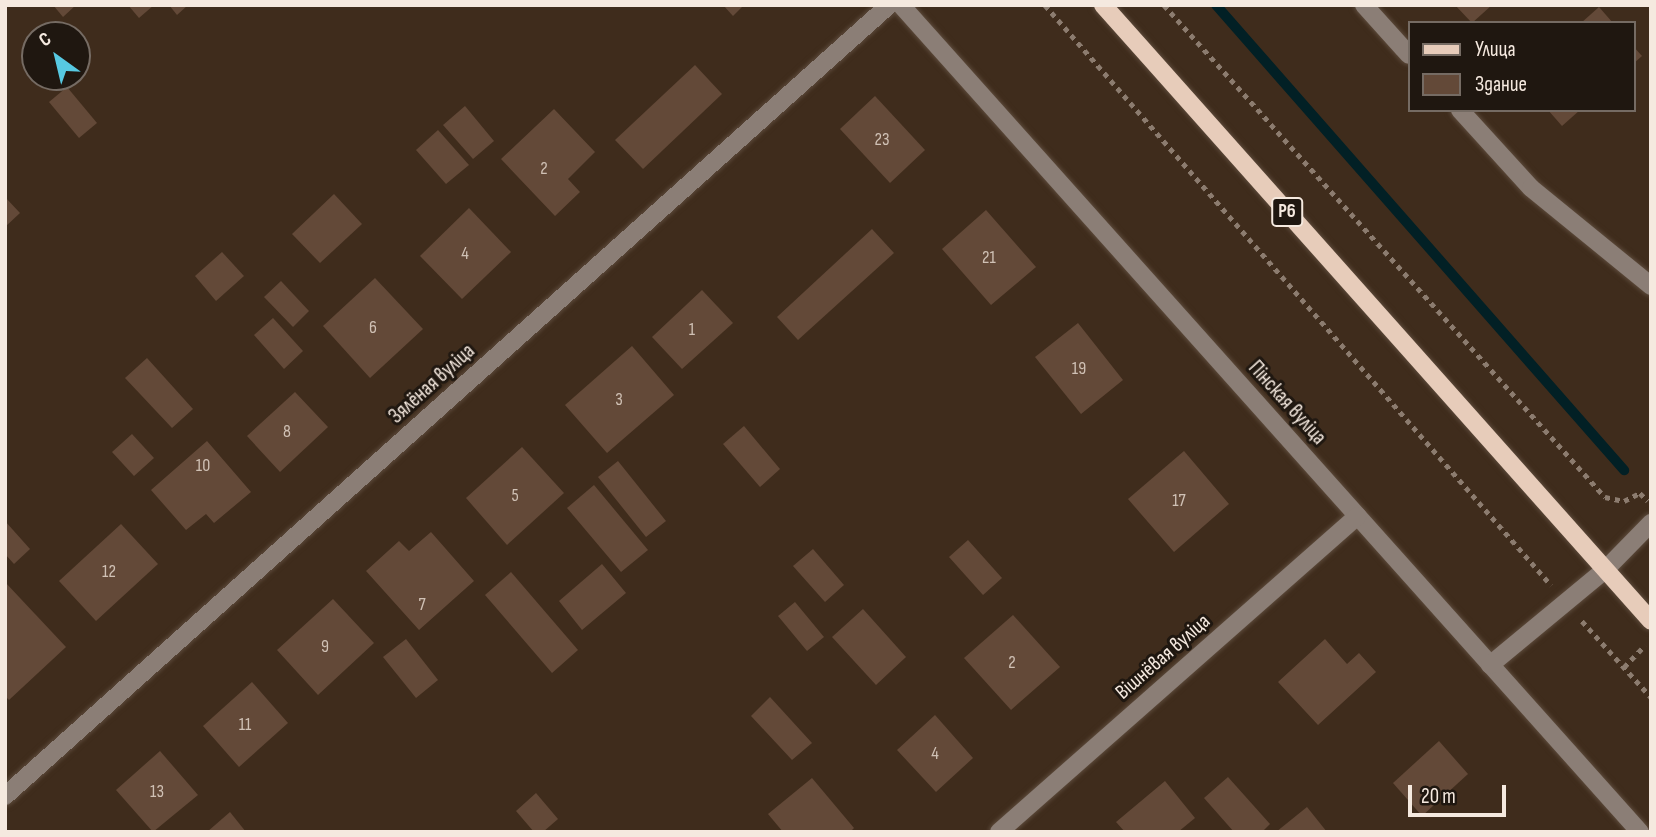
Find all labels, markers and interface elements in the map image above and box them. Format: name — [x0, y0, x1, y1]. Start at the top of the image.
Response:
north arrow — [21, 21, 91, 91]
legend — [1408, 21, 1635, 112]
text: С — [35, 28, 56, 52]
text: Улица — [1475, 37, 1516, 62]
text: Здание — [1475, 72, 1527, 97]
house number: 23 — [875, 129, 889, 151]
house number: 2 — [540, 158, 548, 180]
road number: Р6 — [1270, 196, 1304, 228]
house number: 4 — [461, 243, 469, 265]
house number: 21 — [982, 247, 996, 269]
house number: 6 — [369, 317, 377, 339]
house number: 1 — [689, 319, 695, 341]
street label: Зялёная вуліца — [384, 339, 480, 429]
street label: Пінская вуліца — [1243, 356, 1331, 450]
house number: 19 — [1072, 358, 1086, 380]
house number: 3 — [615, 389, 623, 411]
house number: 8 — [283, 421, 291, 443]
house number: 10 — [196, 455, 210, 477]
house number: 5 — [511, 485, 519, 507]
house number: 17 — [1172, 490, 1186, 512]
house number: 12 — [102, 561, 116, 583]
house number: 7 — [418, 594, 426, 616]
street label: Вішнёвая вуліца — [1111, 609, 1215, 705]
house number: 9 — [321, 636, 329, 658]
house number: 2 — [1008, 652, 1016, 674]
house number: 11 — [239, 714, 251, 736]
house number: 4 — [931, 743, 939, 765]
scale bar — [1411, 770, 1509, 814]
house number: 13 — [150, 781, 164, 803]
text: 20 m — [1421, 784, 1456, 809]

